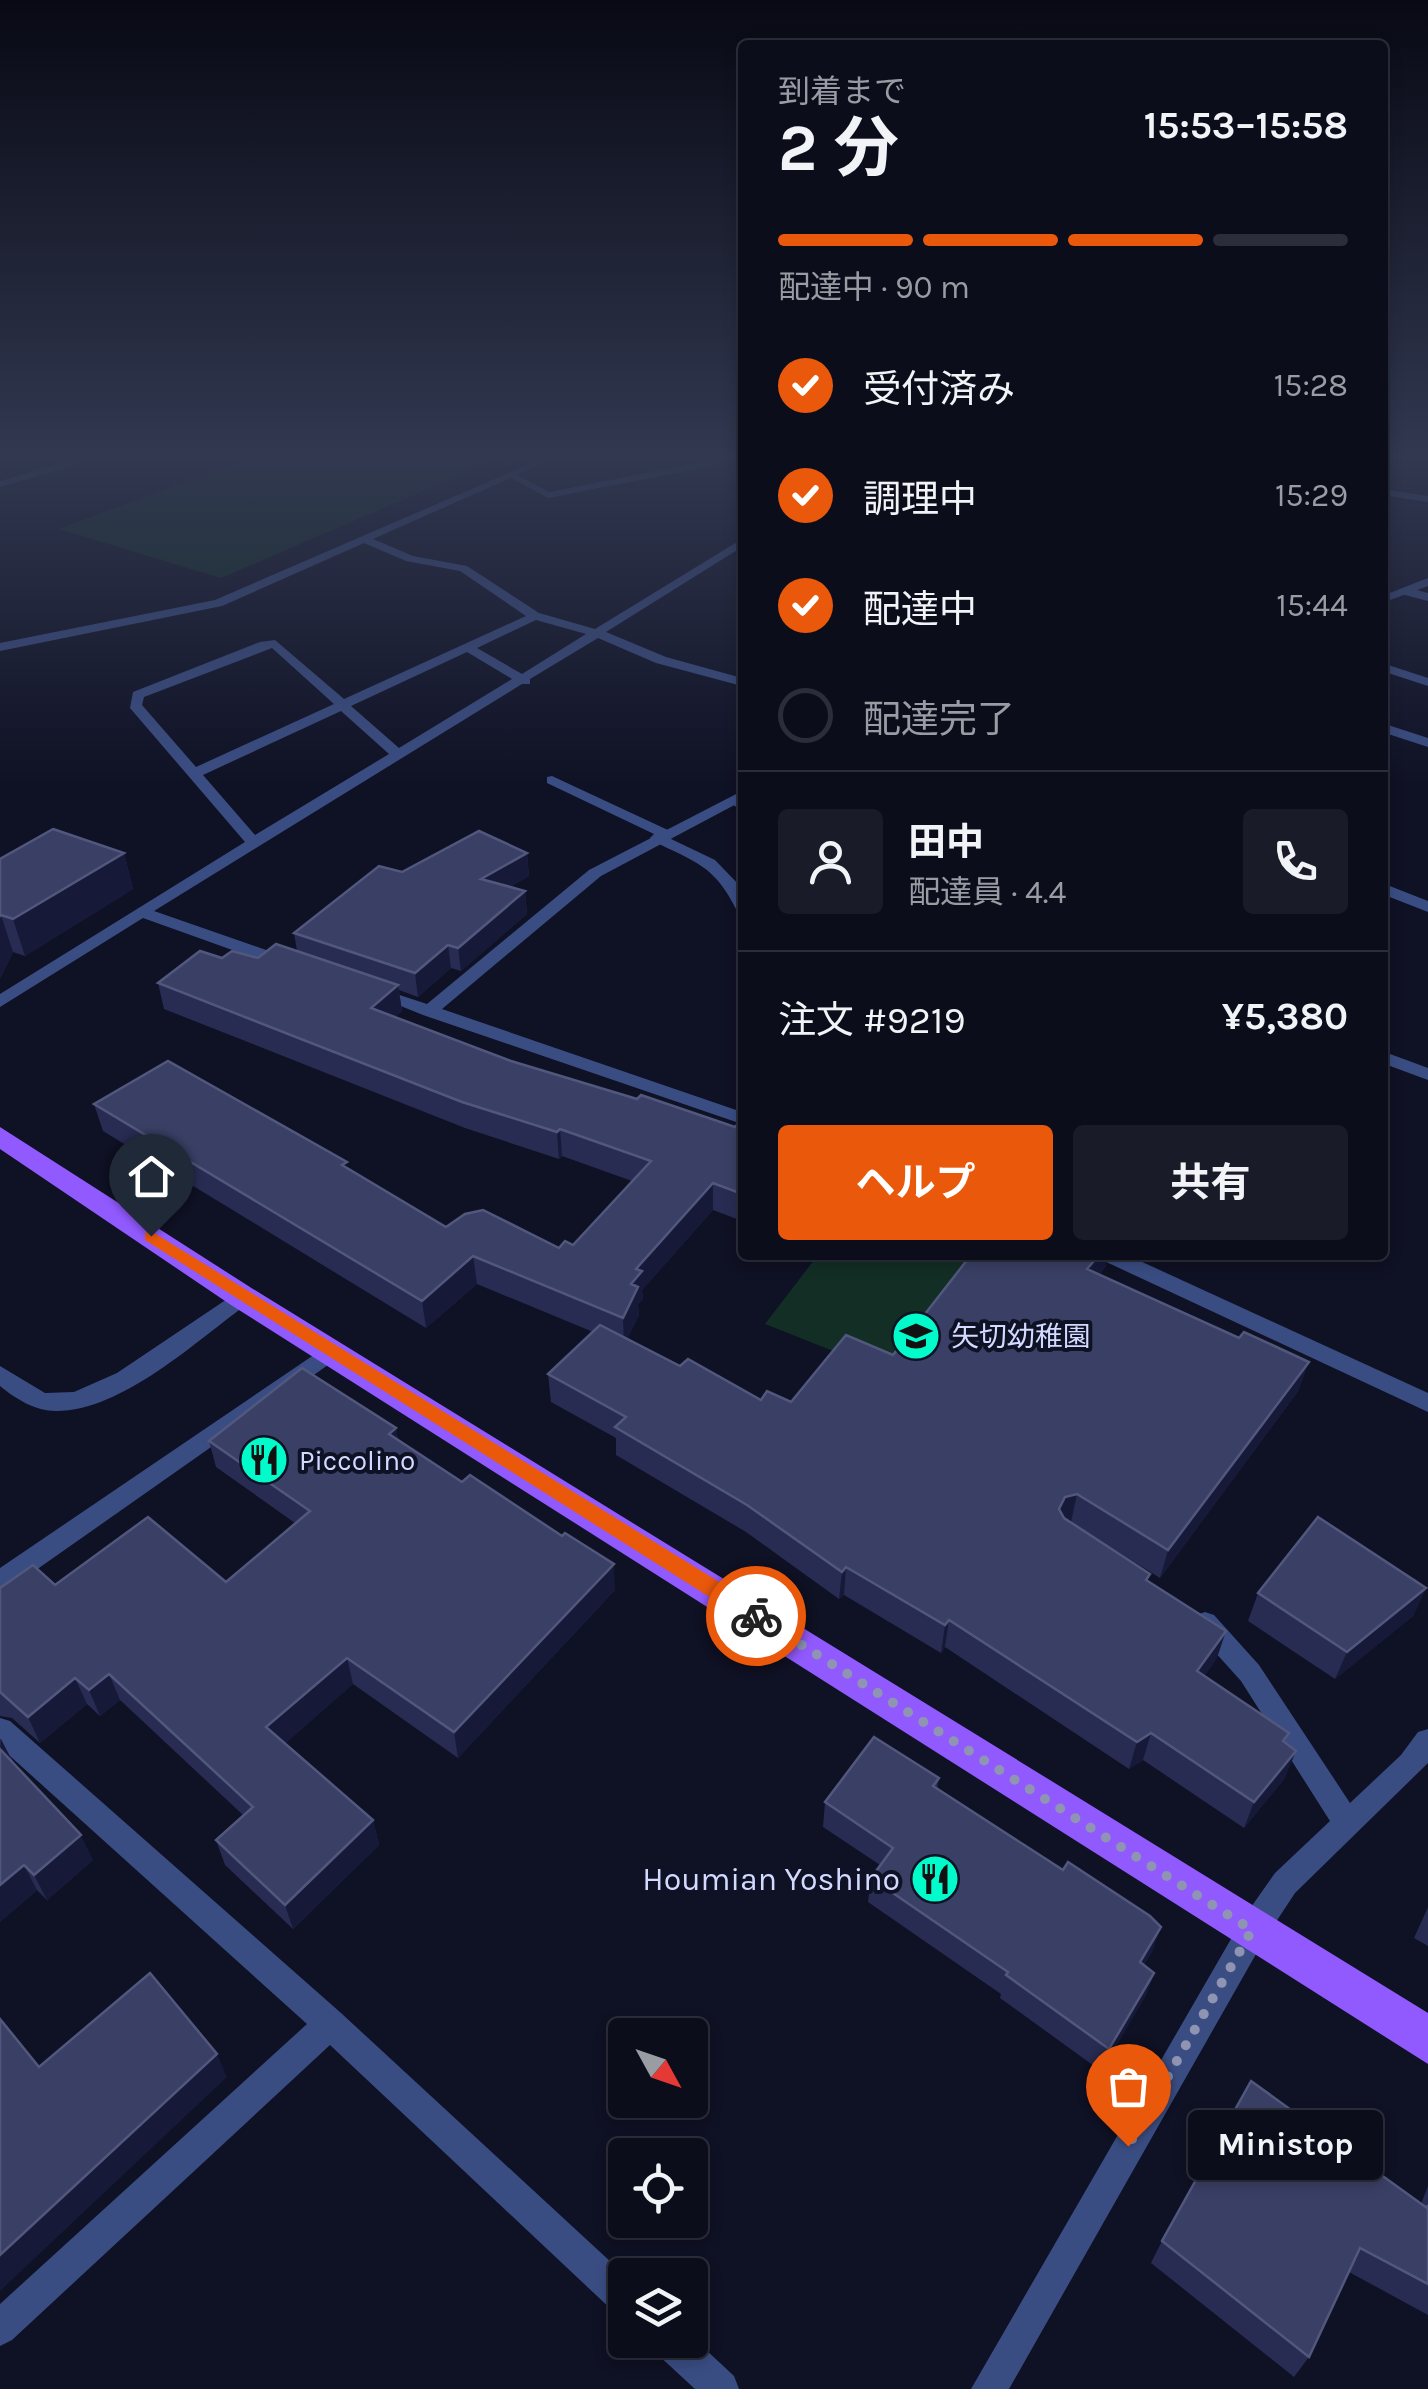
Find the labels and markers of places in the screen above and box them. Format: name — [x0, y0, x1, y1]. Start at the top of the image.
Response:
pin — [109, 1134, 194, 1237]
school or university icon: 矢切幼稚園 — [890, 1310, 942, 1362]
place label: 矢切幼稚園 — [951, 1320, 1091, 1353]
restaurant icon: Piccolino — [238, 1434, 290, 1486]
place label: Piccolino — [299, 1444, 415, 1477]
restaurant icon: Houmian Yoshino — [909, 1853, 961, 1905]
place label: Houmian Yoshino — [642, 1861, 900, 1898]
pin — [1086, 2044, 1171, 2147]
callout: Ministop — [1188, 2111, 1383, 2181]

